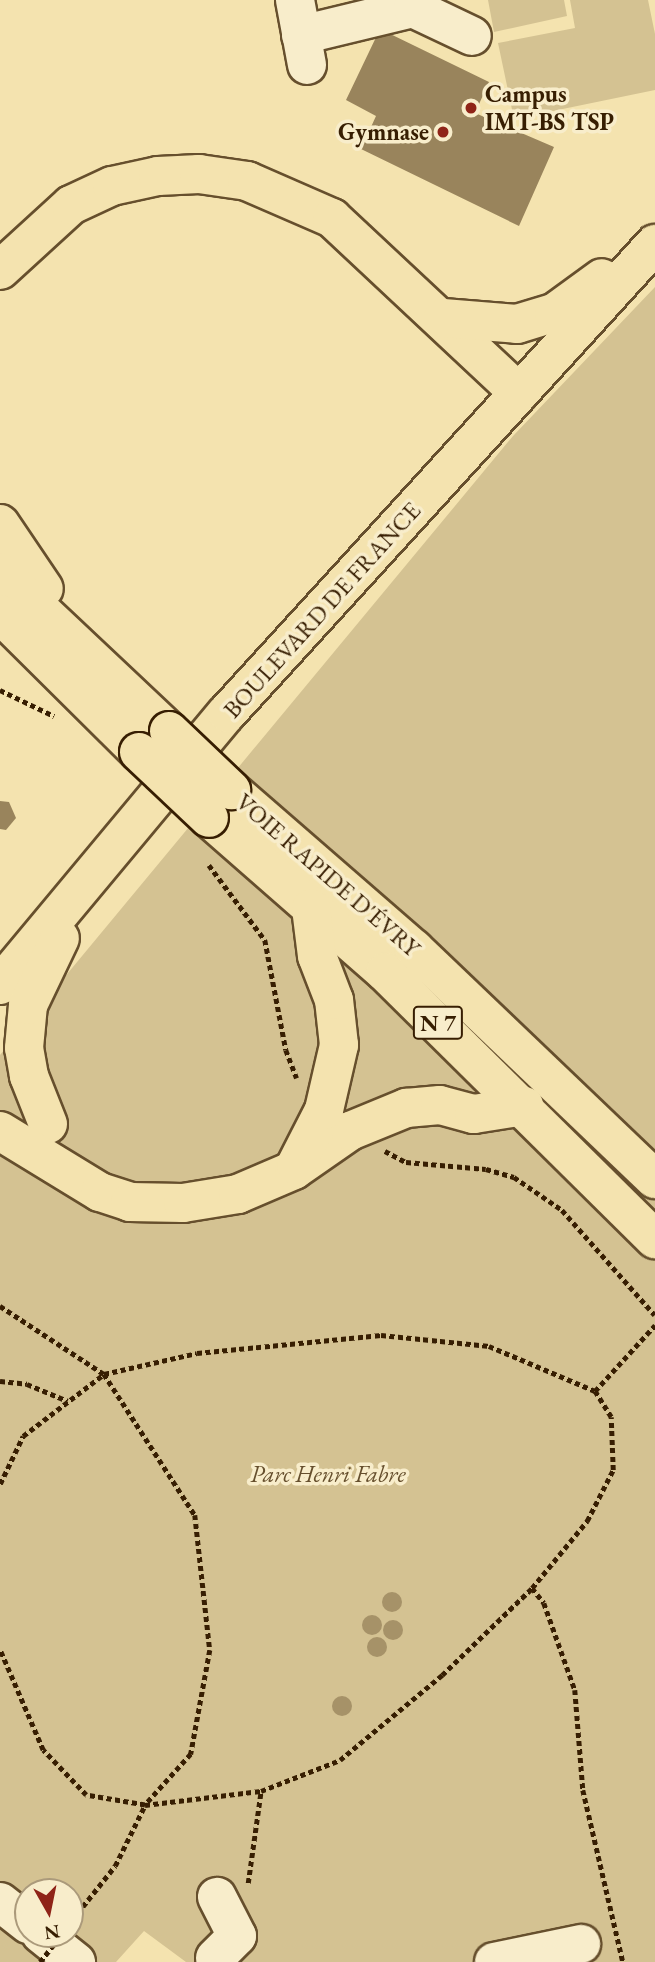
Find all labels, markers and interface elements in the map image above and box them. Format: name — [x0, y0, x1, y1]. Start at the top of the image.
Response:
place label: Campus IMT-BS TSP — [485, 80, 614, 136]
marker: Campus IMT-BS TSP — [463, 100, 479, 116]
place label: Gymnase — [338, 118, 429, 146]
marker: Gymnase — [435, 124, 451, 140]
street label: BOULEVARD DE FRANCE — [218, 496, 426, 724]
street label: VOIE RAPIDE D'ÉVRY — [230, 787, 426, 963]
road number: N 7 — [412, 1004, 464, 1042]
park label: Parc Henri Fabre — [250, 1460, 406, 1488]
north arrow — [14, 1878, 84, 1948]
text: N — [43, 1919, 62, 1946]

